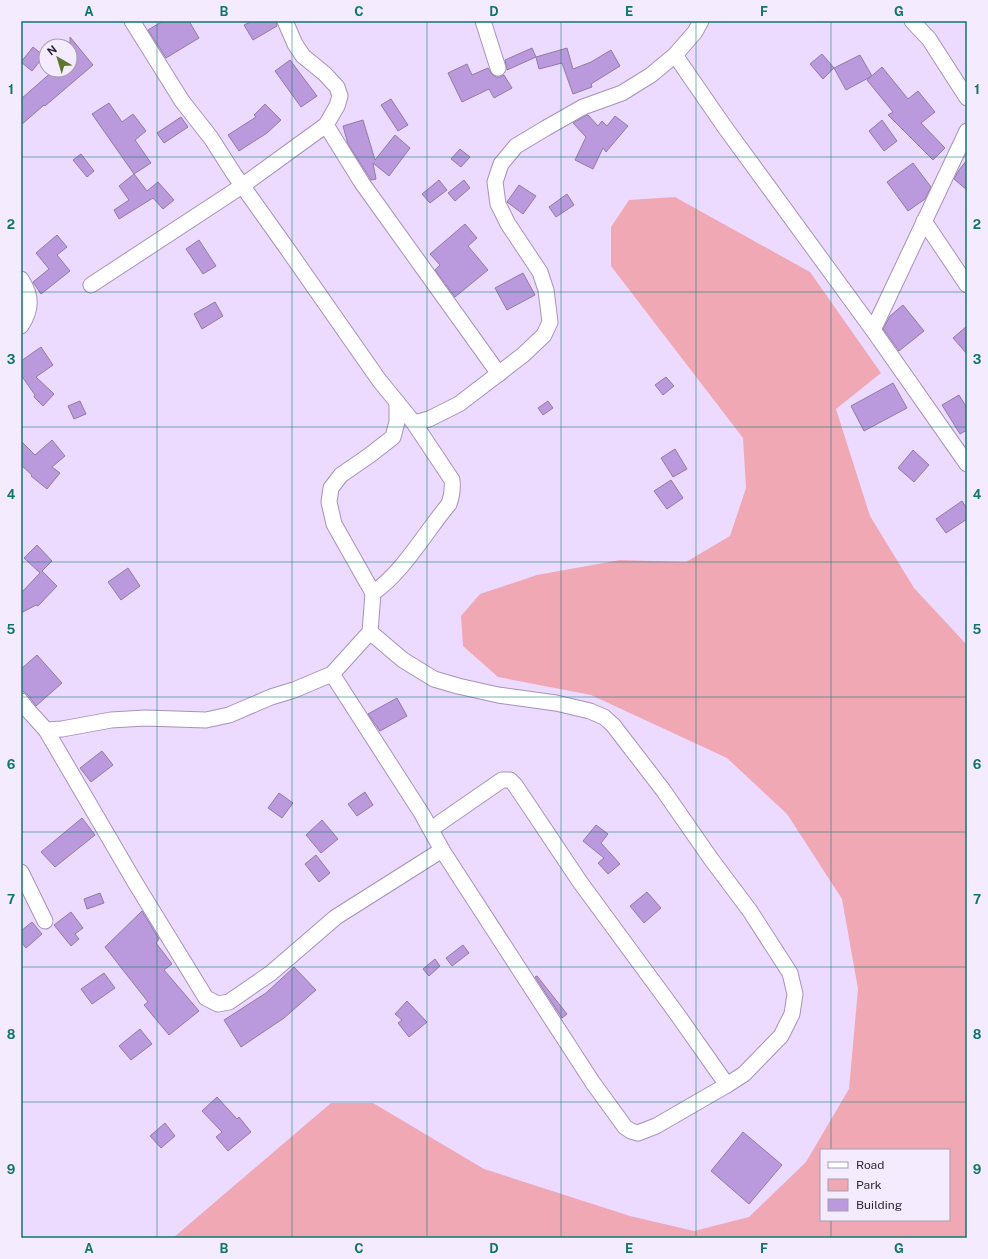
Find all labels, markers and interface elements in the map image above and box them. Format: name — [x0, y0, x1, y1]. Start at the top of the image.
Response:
text: A — [84, 4, 94, 19]
text: B — [220, 4, 229, 19]
text: C — [354, 4, 364, 19]
text: D — [489, 4, 499, 19]
text: E — [625, 4, 633, 19]
text: F — [760, 4, 768, 19]
text: G — [894, 4, 904, 19]
north arrow — [38, 38, 78, 78]
text: N — [45, 43, 59, 57]
text: 1 — [8, 82, 14, 97]
text: 1 — [974, 82, 980, 97]
text: 2 — [7, 217, 15, 232]
text: 2 — [973, 217, 981, 232]
text: 3 — [7, 352, 16, 367]
text: 3 — [973, 352, 982, 367]
text: 4 — [7, 487, 16, 502]
text: 4 — [973, 487, 982, 502]
text: 5 — [7, 622, 16, 637]
text: 5 — [973, 622, 982, 637]
text: 6 — [7, 757, 16, 772]
text: 6 — [973, 757, 982, 772]
text: 7 — [7, 892, 15, 907]
text: 7 — [973, 892, 981, 907]
text: 8 — [7, 1027, 16, 1042]
text: 8 — [973, 1027, 982, 1042]
legend — [820, 1149, 950, 1221]
text: Road — [856, 1158, 884, 1172]
text: 9 — [7, 1162, 15, 1177]
text: 9 — [973, 1162, 981, 1177]
text: Park — [856, 1178, 882, 1192]
text: Building — [856, 1198, 902, 1212]
text: A — [84, 1241, 94, 1256]
text: B — [220, 1241, 229, 1256]
text: C — [354, 1241, 364, 1256]
text: D — [489, 1241, 499, 1256]
text: E — [625, 1241, 633, 1256]
text: F — [760, 1241, 768, 1256]
text: G — [894, 1241, 904, 1256]

